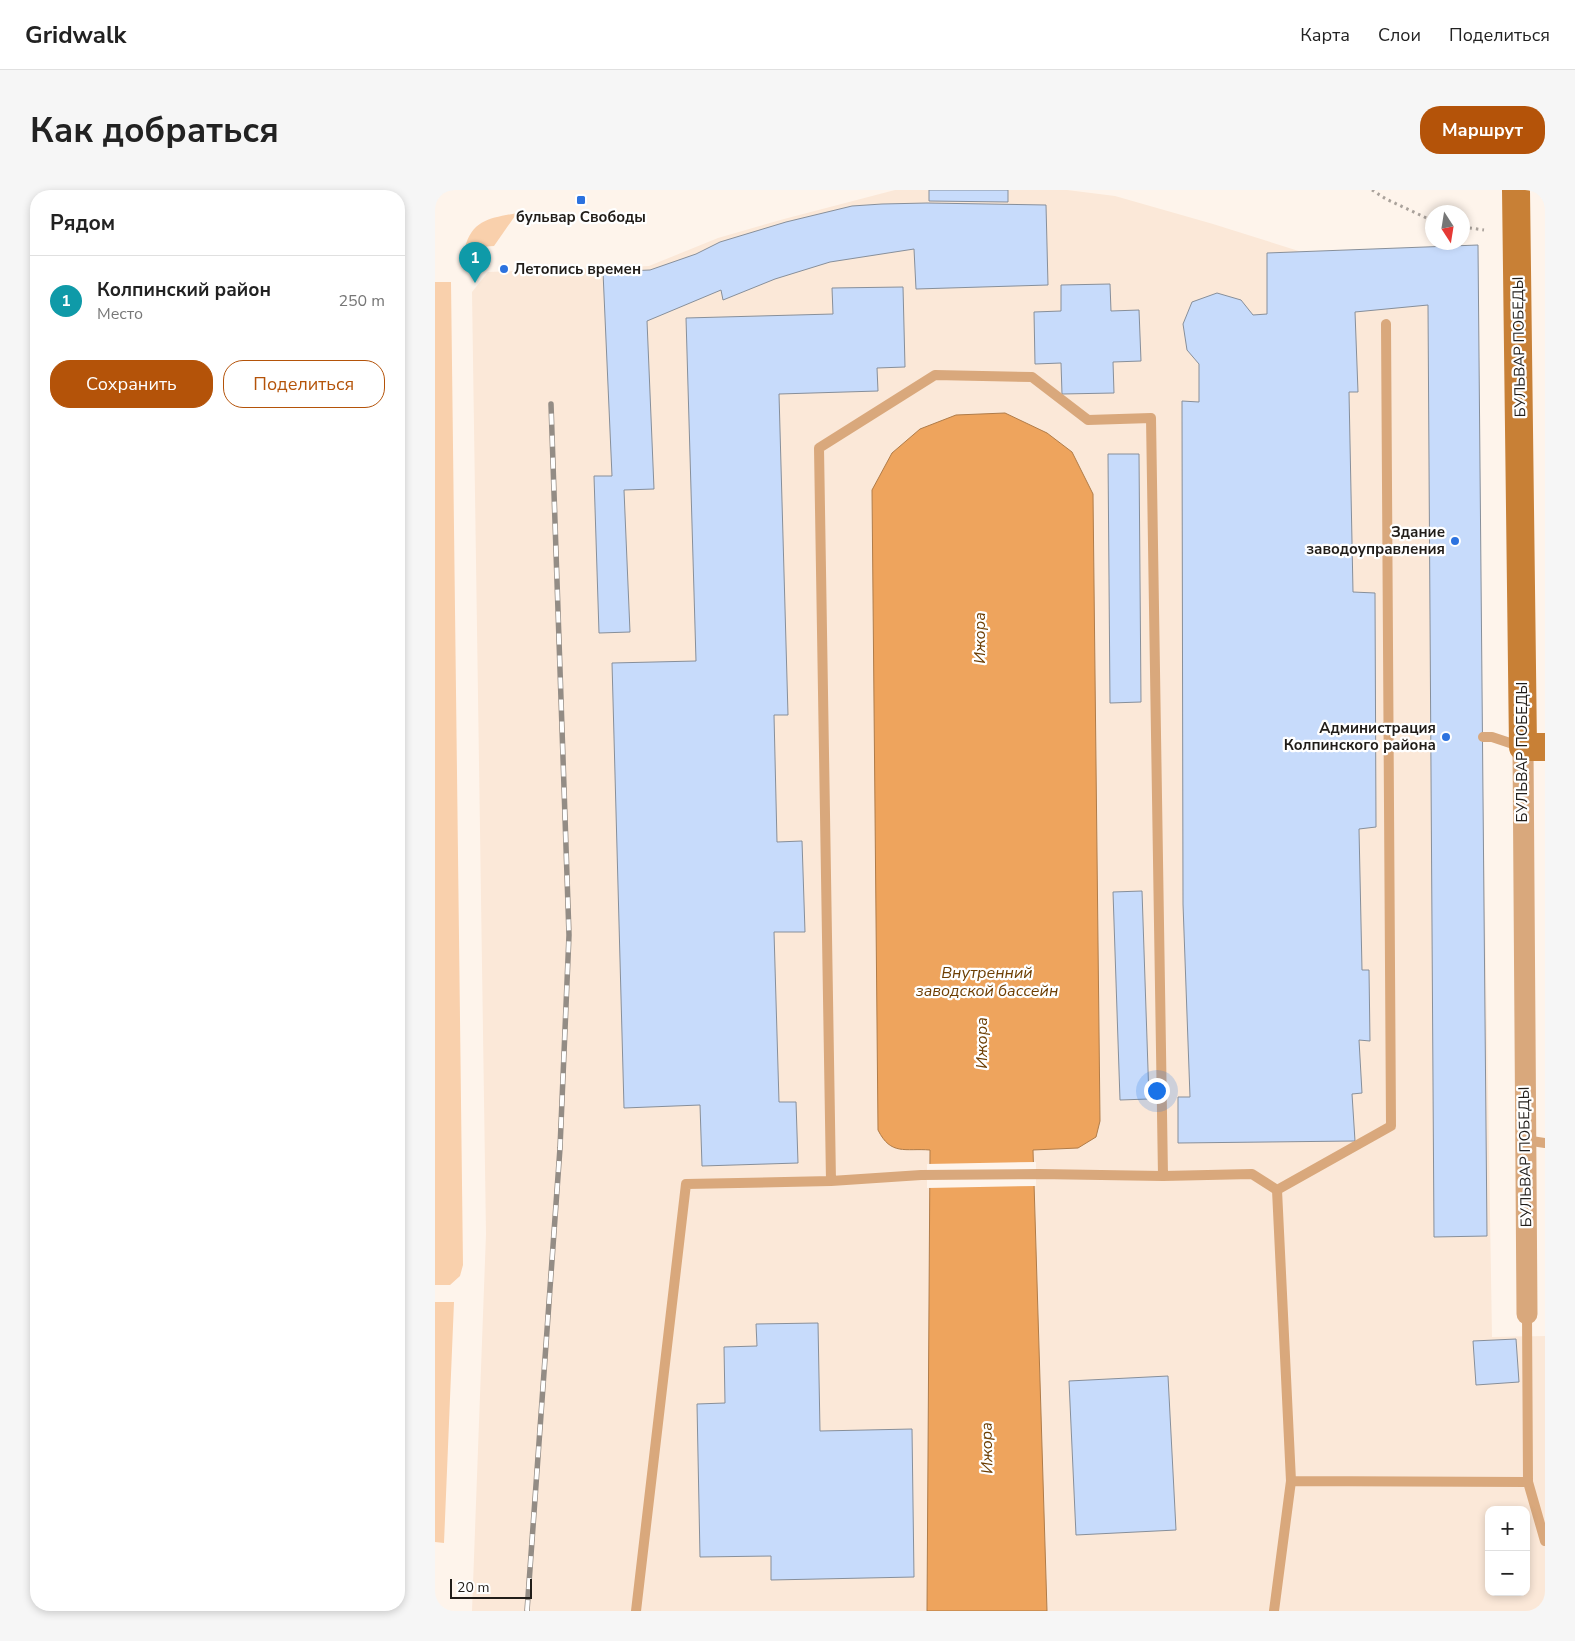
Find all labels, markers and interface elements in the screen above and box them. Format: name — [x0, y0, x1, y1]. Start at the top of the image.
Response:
text: Gridwalk — [25, 19, 126, 51]
text: Карта — [1300, 23, 1350, 47]
text: Слои — [1378, 23, 1421, 47]
text: Поделиться — [1449, 23, 1550, 47]
button: Маршрут — [1420, 106, 1545, 154]
text: Как добраться — [30, 107, 279, 154]
marker: бульвар Свободы — [575, 194, 587, 206]
north arrow — [1425, 205, 1470, 250]
place label: бульвар Свободы — [516, 207, 646, 227]
text: Рядом — [50, 209, 115, 237]
pin: 1 — [459, 242, 491, 283]
place label: Летопись времен — [514, 259, 641, 279]
marker: Летопись времен — [498, 263, 510, 275]
street label: БУЛЬВАР ПОБЕДЫ — [1508, 276, 1530, 418]
text: Колпинский район — [97, 277, 271, 303]
text: 1 — [61, 290, 71, 312]
text: 250 m — [338, 290, 385, 312]
text: Место — [97, 303, 143, 325]
button: Сохранить — [50, 360, 213, 408]
button: Поделиться — [223, 360, 385, 408]
place label: Здание заводоуправления — [1306, 522, 1445, 559]
marker: Здание заводоуправления — [1449, 535, 1461, 547]
water label: Ижора — [969, 612, 991, 664]
street label: БУЛЬВАР ПОБЕДЫ — [1512, 682, 1532, 822]
place label: Администрация Колпинского района — [1284, 718, 1436, 755]
marker: Администрация Колпинского района — [1440, 731, 1452, 743]
water label: Внутренний заводской бассейн — [916, 962, 1058, 1002]
water label: Ижора — [971, 1017, 993, 1069]
your location — [1144, 1078, 1170, 1104]
street label: БУЛЬВАР ПОБЕДЫ — [1514, 1086, 1536, 1228]
water label: Ижора — [976, 1422, 998, 1474]
map controls — [1485, 1506, 1530, 1596]
button: + — [1485, 1506, 1530, 1551]
button: − — [1485, 1551, 1530, 1596]
scale bar — [450, 1576, 533, 1599]
text: 20 m — [457, 1578, 489, 1597]

